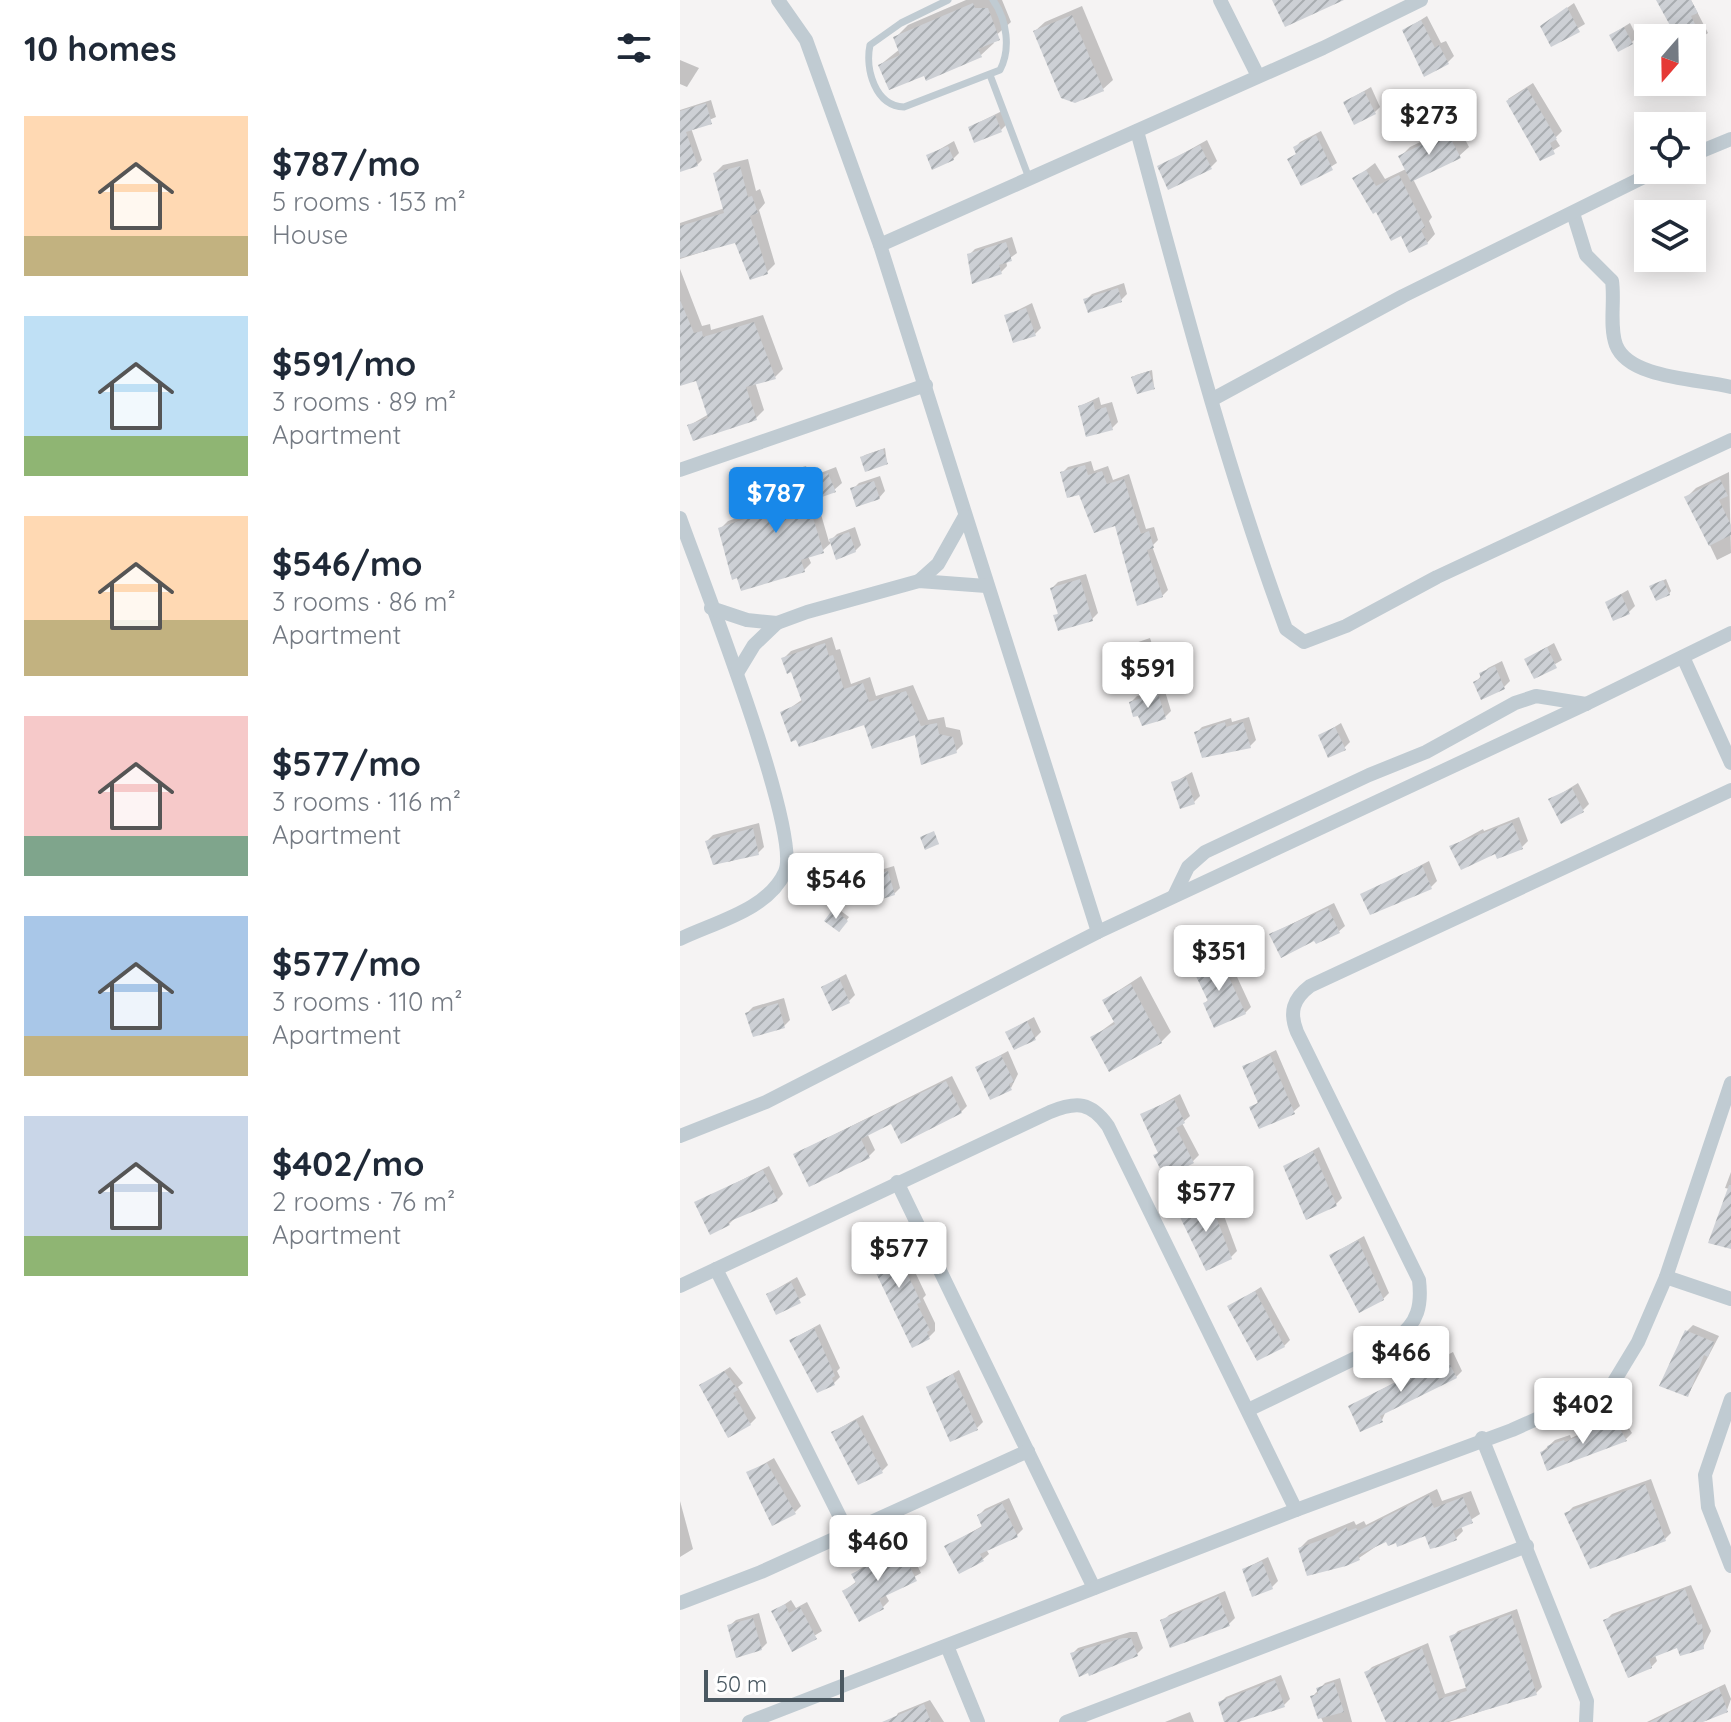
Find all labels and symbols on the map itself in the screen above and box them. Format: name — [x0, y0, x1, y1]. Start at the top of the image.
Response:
north arrow — [1634, 24, 1706, 96]
pin: $273 — [1382, 89, 1476, 157]
pin: $787 — [729, 467, 823, 535]
pin: $591 — [1101, 642, 1195, 710]
pin: $546 — [789, 853, 883, 921]
pin: $351 — [1172, 925, 1266, 993]
pin: $577 — [1159, 1166, 1253, 1234]
pin: $577 — [852, 1222, 946, 1290]
pin: $466 — [1354, 1326, 1448, 1394]
pin: $402 — [1536, 1378, 1630, 1446]
pin: $460 — [831, 1515, 925, 1583]
scale bar — [704, 1666, 844, 1702]

